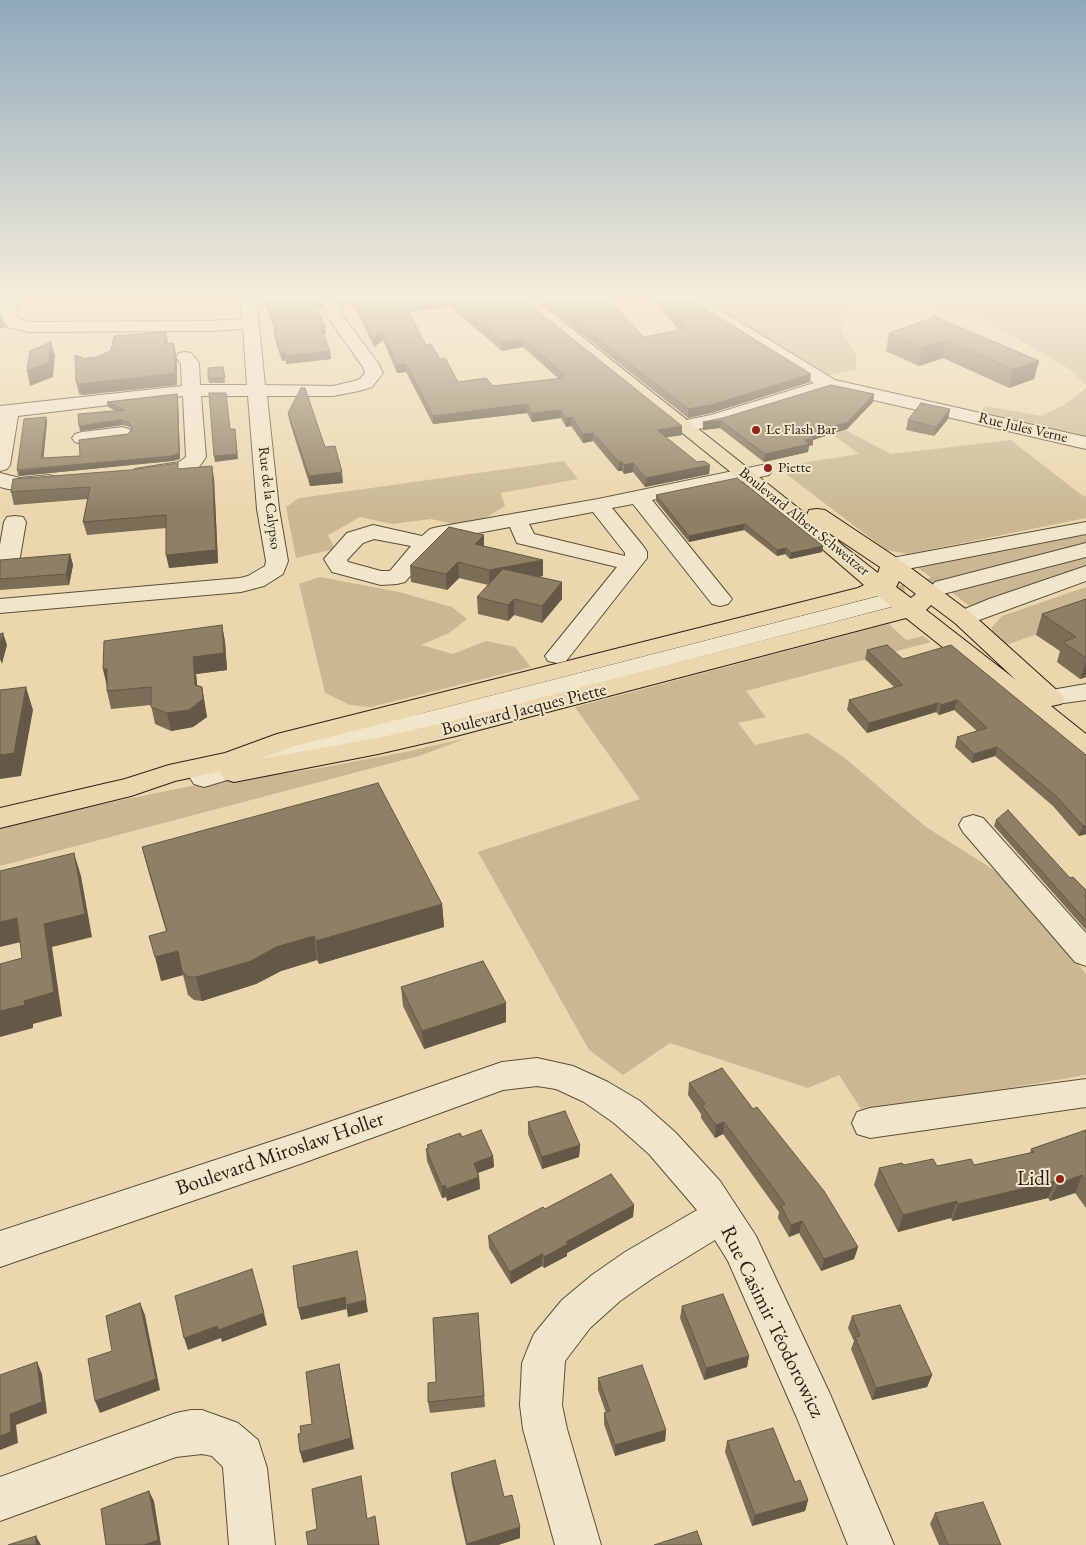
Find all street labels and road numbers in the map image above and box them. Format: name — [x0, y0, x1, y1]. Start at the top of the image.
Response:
street label: Rue Jules Verne — [977, 409, 1069, 447]
street label: Rue de la Calypso — [254, 446, 284, 550]
street label: Boulevard Albert Schweitzer — [735, 464, 873, 580]
street label: Boulevard Jacques Piette — [439, 679, 609, 741]
street label: Boulevard Miroslaw Holler — [173, 1107, 387, 1201]
street label: Rue Casimir Téodorowicz — [715, 1222, 829, 1422]

